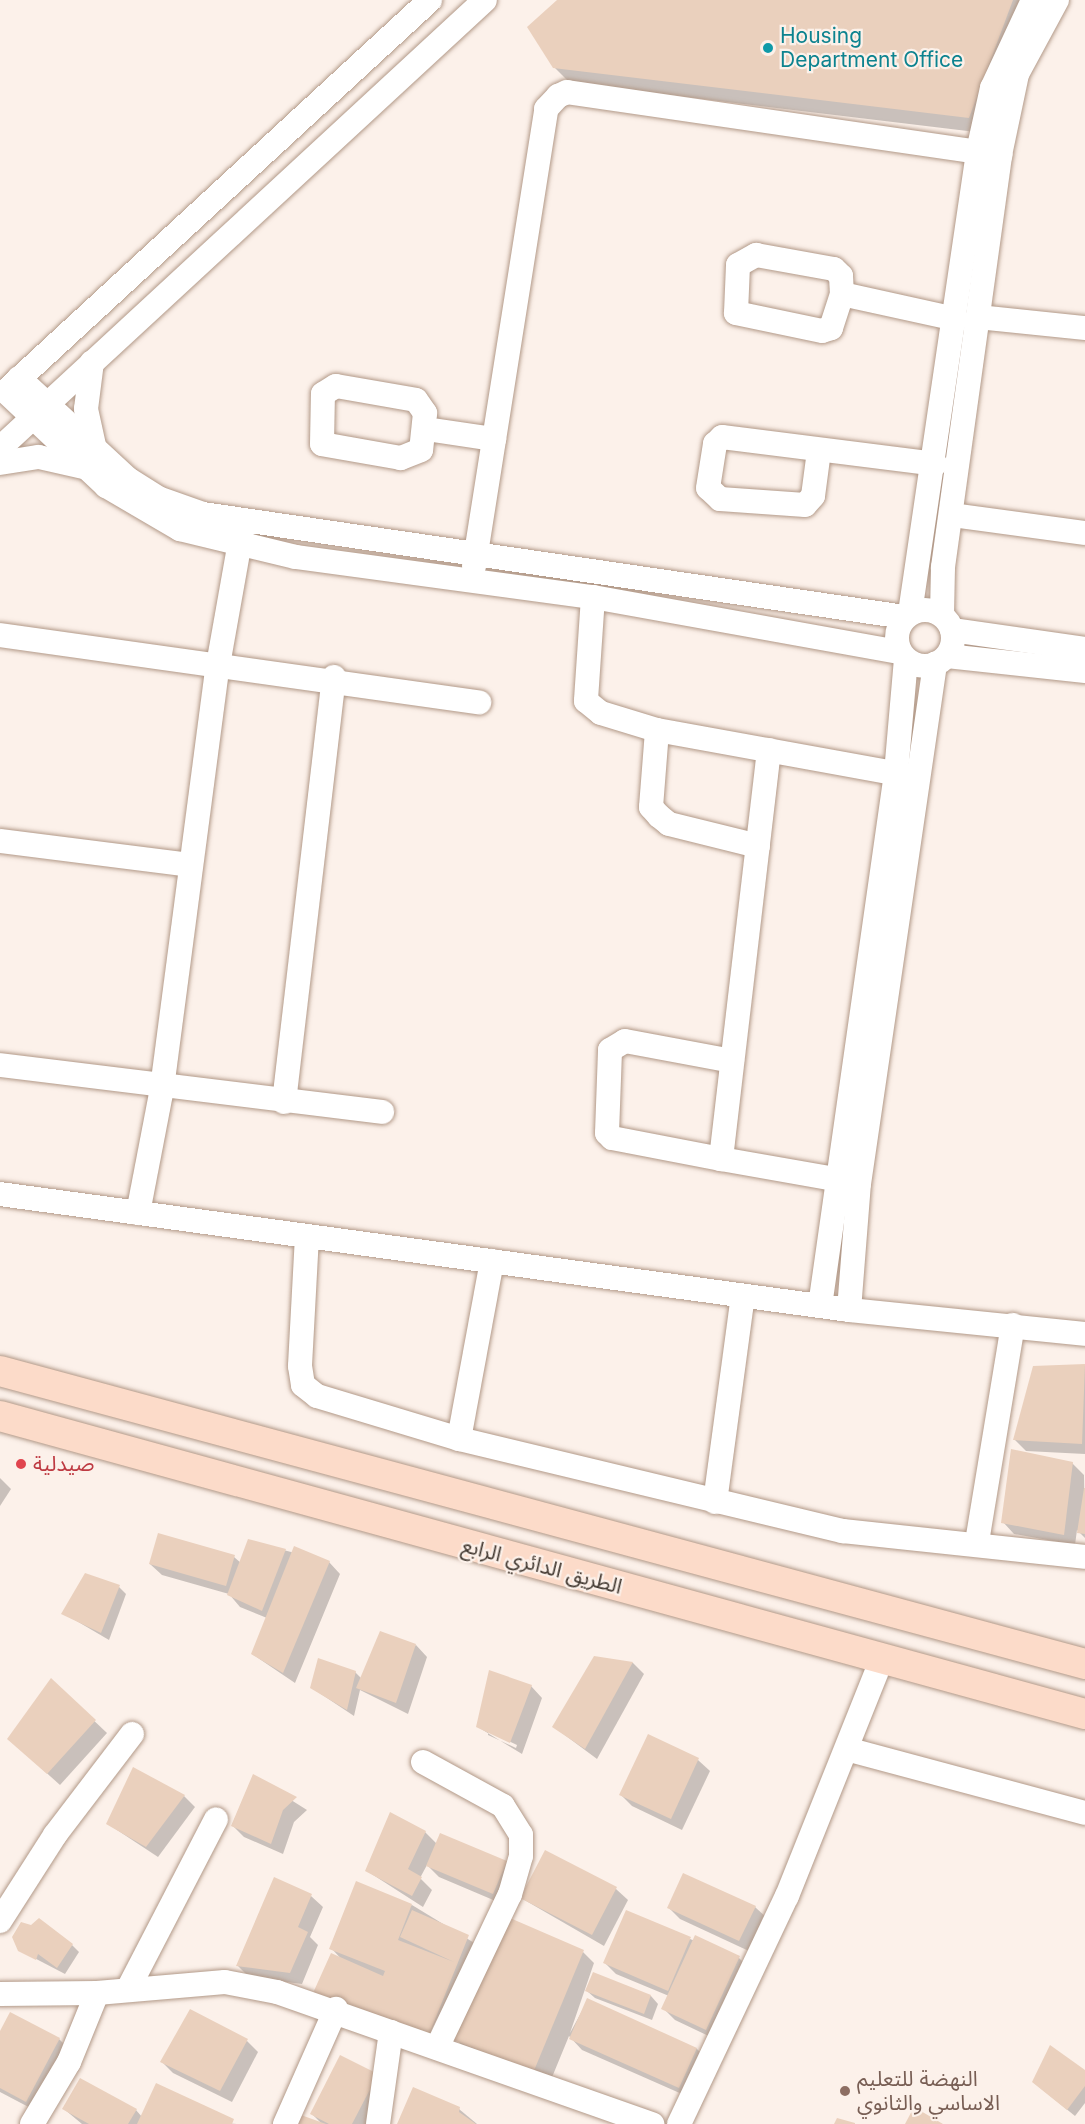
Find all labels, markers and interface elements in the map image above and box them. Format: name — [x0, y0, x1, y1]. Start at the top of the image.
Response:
place label: Housing Department Office — [780, 23, 963, 73]
marker: Housing Department Office — [761, 41, 775, 55]
place label: صيدلية — [33, 1451, 94, 1477]
marker: صيدلية — [14, 1457, 28, 1471]
street label: الطريق الدائري الرابع — [459, 1533, 625, 1599]
place label: النهضة للتعليم الاساسي والثانوي — [857, 2066, 1000, 2116]
marker: النهضة للتعليم الاساسي والثانوي — [838, 2084, 852, 2098]

